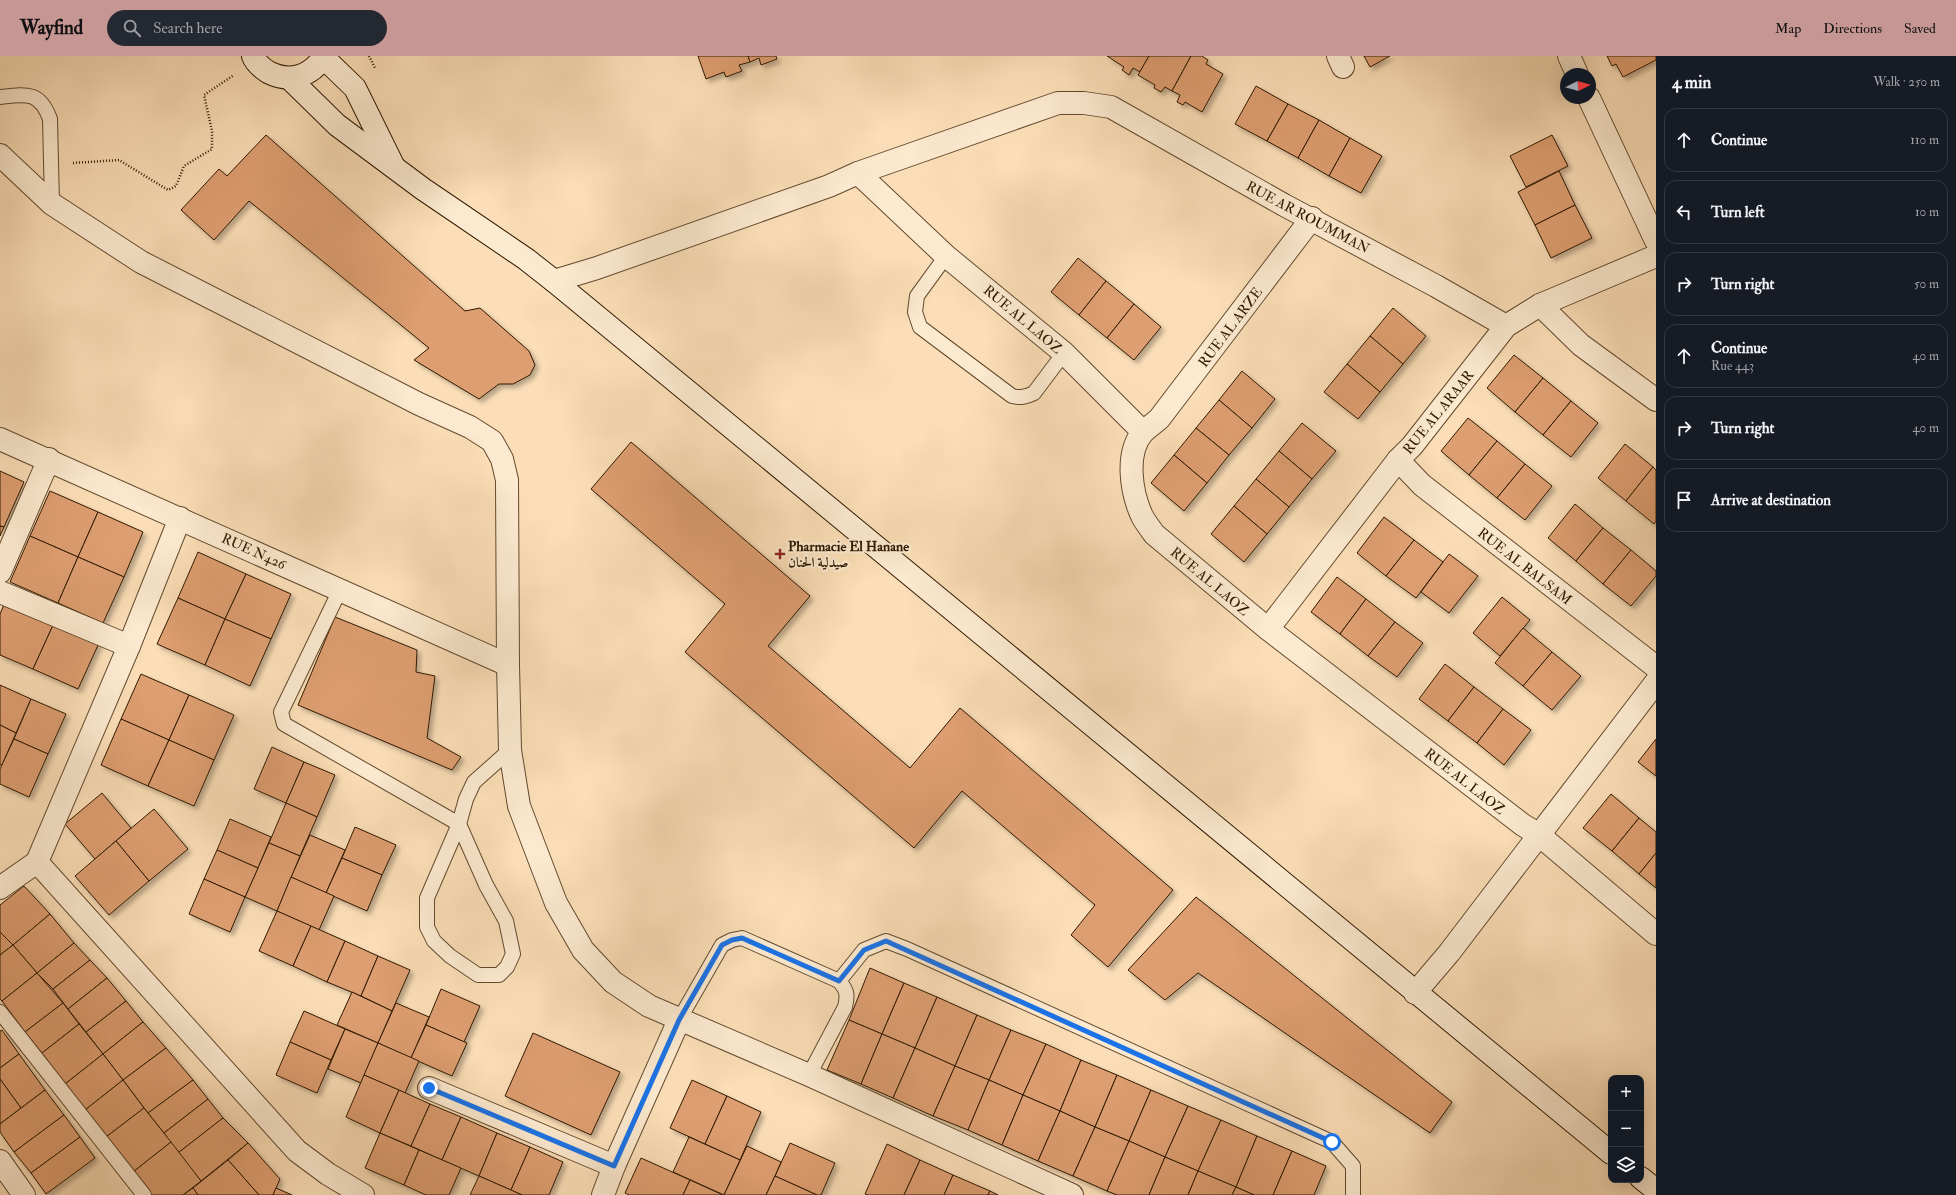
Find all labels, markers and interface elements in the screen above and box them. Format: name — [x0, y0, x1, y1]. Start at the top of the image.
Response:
search box — [107, 10, 387, 46]
text: Wayfind — [20, 16, 83, 40]
icon: search — [121, 17, 143, 39]
text: Search here — [153, 19, 223, 38]
text: Map — [1775, 20, 1801, 37]
text: Directions — [1823, 20, 1882, 37]
text: Saved — [1904, 20, 1936, 37]
north arrow — [1560, 68, 1596, 104]
text: 4 min — [1672, 72, 1711, 93]
text: Walk · 250 m — [1873, 74, 1940, 90]
icon: ahead — [1673, 129, 1695, 151]
text: Continue — [1711, 131, 1767, 150]
text: 110 m — [1910, 132, 1939, 148]
street label: RUE AR ROUMMAN — [1243, 178, 1373, 257]
icon: left — [1673, 201, 1695, 223]
text: Turn left — [1711, 203, 1765, 222]
text: 10 m — [1915, 204, 1939, 220]
icon: right — [1673, 273, 1695, 295]
text: Turn right — [1711, 275, 1774, 294]
text: 50 m — [1914, 276, 1939, 292]
street label: RUE AL LAOZ — [980, 282, 1066, 358]
street label: RUE AL ARZE — [1195, 284, 1266, 371]
text: Continue — [1711, 339, 1767, 358]
icon: ahead — [1673, 345, 1695, 367]
text: 40 m — [1913, 348, 1939, 364]
text: Rue 443 — [1711, 358, 1754, 374]
street label: RUE AL ARAAR — [1399, 366, 1478, 458]
icon: right — [1673, 417, 1695, 439]
text: Turn right — [1711, 419, 1774, 438]
text: 40 m — [1913, 420, 1939, 436]
icon: arrive — [1673, 489, 1695, 511]
text: Arrive at destination — [1711, 491, 1831, 510]
street label: RUE AL BALSAM — [1474, 524, 1576, 609]
street label: RUE N426 — [219, 530, 289, 574]
place label: Pharmacie El Hanane صيدلية الحنان — [788, 538, 909, 571]
street label: RUE AL LAOZ — [1167, 544, 1253, 620]
marker: Pharmacie El Hanane صيدلية الحنان — [775, 549, 785, 559]
street label: RUE AL LAOZ — [1421, 745, 1509, 818]
map controls — [1608, 1075, 1644, 1183]
button: + — [1608, 1075, 1644, 1111]
route end — [420, 1079, 438, 1097]
button: − — [1608, 1111, 1644, 1147]
route start — [1323, 1133, 1341, 1151]
button: layers — [1608, 1147, 1644, 1183]

